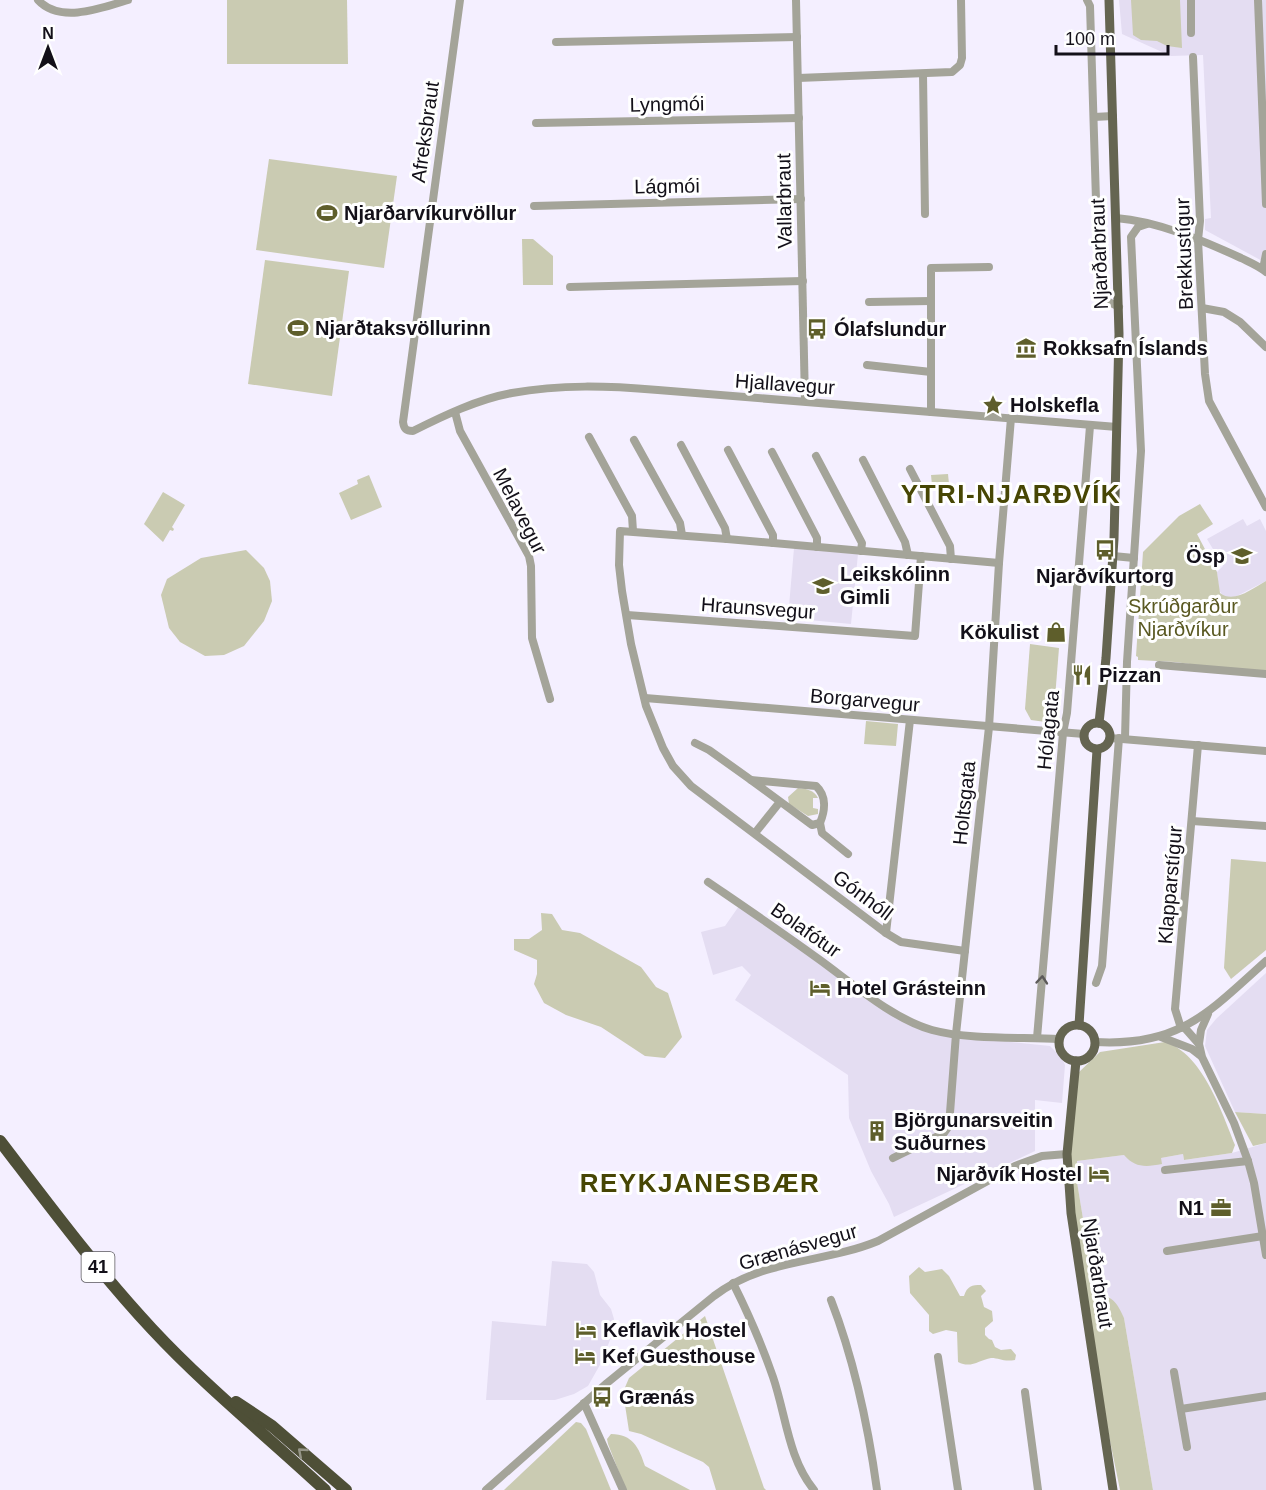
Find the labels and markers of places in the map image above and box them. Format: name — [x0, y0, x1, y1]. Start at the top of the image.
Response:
sports icon: Njarðarvíkurvöllur — [315, 201, 339, 225]
place label: Njarðarvíkurvöllur — [344, 202, 517, 224]
sports icon: Njarðtaksvöllurinn — [286, 316, 310, 340]
place label: Njarðtaksvöllurinn — [315, 317, 491, 339]
bus stop icon: Ólafslundur — [805, 317, 829, 341]
place label: Ólafslundur — [834, 317, 946, 340]
museum icon: Rokksafn Íslands — [1014, 336, 1038, 360]
place label: Rokksafn Íslands — [1043, 337, 1208, 359]
place icon: Holskefla — [981, 393, 1005, 417]
place label: Holskefla — [1010, 394, 1100, 416]
bus stop icon: Njarðvíkurtorg — [1093, 538, 1117, 562]
school or university icon: Ösp — [1230, 544, 1254, 568]
place label: Ösp — [1186, 545, 1225, 567]
place label: Leikskólinn Gimli — [840, 563, 950, 608]
place label: Njarðvíkurtorg — [1036, 565, 1174, 587]
school or university icon: Leikskólinn Gimli — [811, 574, 835, 598]
shop icon: Kökulist — [1044, 620, 1068, 644]
place label: Kökulist — [960, 621, 1039, 643]
restaurant icon: Pizzan — [1070, 663, 1094, 687]
place label: Pizzan — [1099, 664, 1161, 686]
hotel icon: Hotel Grásteinn — [808, 976, 832, 1000]
place label: Hotel Grásteinn — [837, 977, 986, 999]
place label: Björgunarsveitin Suðurnes — [894, 1109, 1053, 1154]
building icon: Björgunarsveitin Suðurnes — [865, 1119, 889, 1143]
hotel icon: Njarðvík Hostel — [1087, 1162, 1111, 1186]
place label: Njarðvík Hostel — [936, 1163, 1082, 1185]
office icon: N1 — [1209, 1196, 1233, 1220]
place label: N1 — [1178, 1197, 1204, 1219]
hotel icon: Keflavìk Hostel — [574, 1318, 598, 1342]
place label: Keflavìk Hostel — [603, 1319, 746, 1341]
hotel icon: Kef Guesthouse — [573, 1344, 597, 1368]
place label: Kef Guesthouse — [602, 1345, 755, 1367]
bus stop icon: Grænás — [590, 1385, 614, 1409]
place label: Grænás — [619, 1386, 695, 1408]

